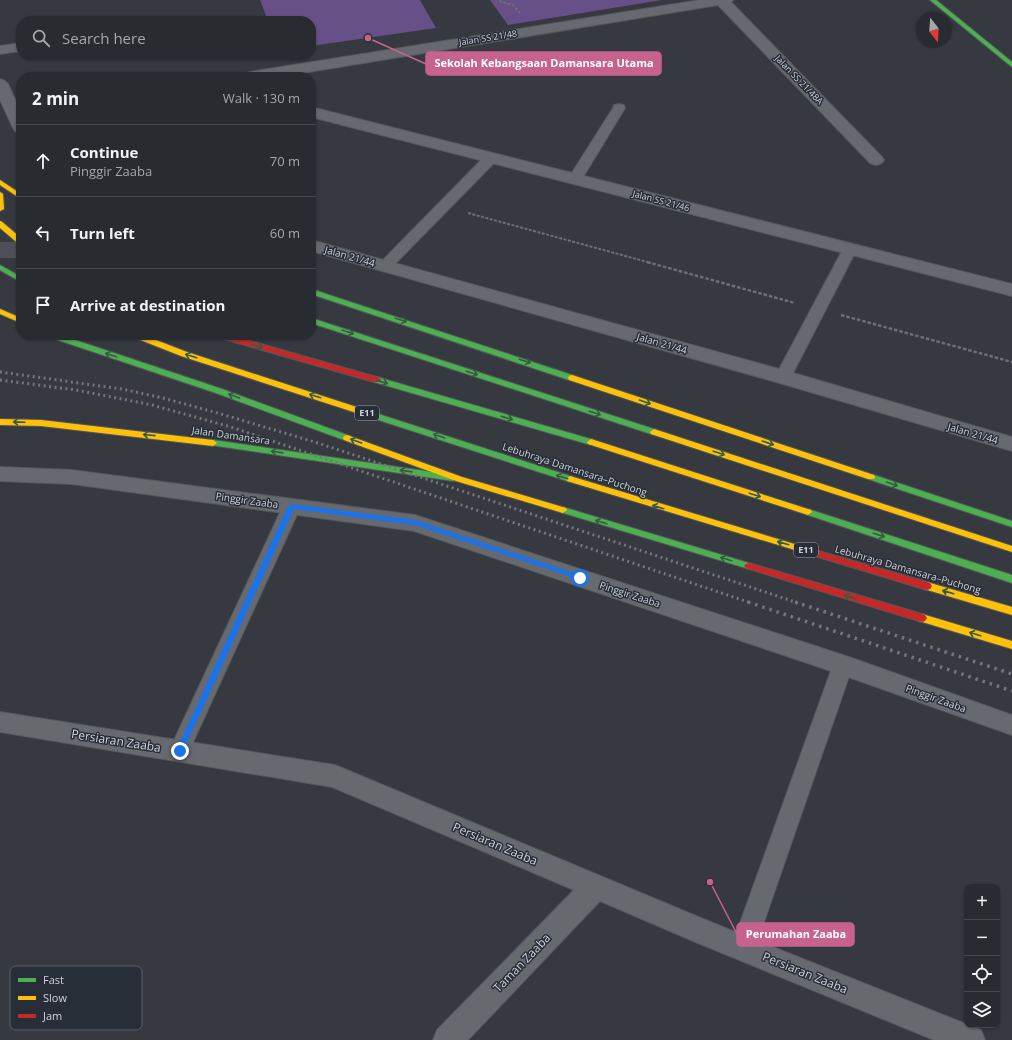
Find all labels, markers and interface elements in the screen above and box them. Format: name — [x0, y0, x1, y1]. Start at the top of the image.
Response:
north arrow — [916, 12, 952, 48]
search box — [16, 16, 316, 60]
street label: Jalan SS 21/48 — [457, 26, 518, 49]
icon: search — [30, 27, 52, 49]
text: Search here — [62, 28, 146, 48]
street label: Jalan SS 21/48A — [772, 51, 827, 108]
callout: Sekolah Kebangsaan Damansara Utama — [426, 52, 661, 75]
text: Sekolah Kebangsaan Damansara Utama — [434, 55, 654, 70]
text: 2 min — [32, 87, 79, 110]
text: Walk · 130 m — [223, 89, 300, 107]
text: Continue — [70, 142, 138, 162]
icon: ahead — [32, 150, 54, 172]
text: 70 m — [270, 152, 300, 170]
text: Pinggir Zaaba — [70, 162, 152, 180]
street label: Jalan SS 21/46 — [630, 186, 691, 214]
icon: left — [32, 222, 54, 244]
text: Turn left — [70, 223, 135, 243]
text: 60 m — [270, 224, 300, 242]
street label: Jalan 21/44 — [322, 242, 377, 270]
icon: arrive — [32, 294, 54, 316]
text: Arrive at destination — [70, 295, 225, 315]
one-way arrow — [395, 317, 408, 324]
one-way arrow — [341, 329, 354, 336]
street label: Jalan 21/44 — [634, 329, 689, 357]
one-way arrow — [250, 343, 263, 350]
one-way arrow — [105, 351, 118, 358]
one-way arrow — [185, 352, 198, 359]
one-way arrow — [518, 358, 531, 365]
one-way arrow — [465, 369, 477, 377]
one-way arrow — [375, 379, 388, 386]
one-way arrow — [229, 392, 241, 400]
one-way arrow — [309, 392, 322, 399]
one-way arrow — [639, 398, 651, 406]
road number: E11 — [355, 406, 379, 420]
one-way arrow — [588, 410, 601, 417]
one-way arrow — [500, 415, 513, 422]
one-way arrow — [13, 419, 26, 426]
street label: Jalan 21/44 — [945, 419, 1000, 447]
street label: Jalan Damansara — [190, 422, 271, 447]
one-way arrow — [143, 431, 156, 438]
one-way arrow — [433, 432, 445, 440]
one-way arrow — [351, 437, 363, 445]
street label: Lebuhraya Damansara–Puchong — [501, 439, 650, 499]
one-way arrow — [762, 440, 775, 447]
one-way arrow — [271, 448, 284, 456]
one-way arrow — [712, 450, 724, 458]
one-way arrow — [400, 467, 413, 475]
one-way arrow — [556, 473, 569, 480]
one-way arrow — [885, 481, 898, 488]
street label: Pinggir Zaaba — [215, 489, 279, 511]
one-way arrow — [748, 492, 761, 499]
one-way arrow — [652, 503, 665, 510]
one-way arrow — [595, 518, 608, 525]
one-way arrow — [872, 532, 885, 539]
one-way arrow — [777, 539, 790, 546]
street label: Lebuhraya Damansara–Puchong — [833, 541, 983, 597]
road number: E11 — [794, 543, 818, 557]
one-way arrow — [719, 555, 732, 562]
route start — [571, 569, 589, 587]
street label: Pinggir Zaaba — [598, 578, 662, 610]
one-way arrow — [941, 588, 954, 595]
one-way arrow — [844, 593, 857, 600]
one-way arrow — [968, 630, 981, 637]
street label: Pinggir Zaaba — [904, 681, 968, 715]
street label: Persiaran Zaaba — [70, 725, 162, 756]
route end — [171, 742, 189, 760]
street label: Persiaran Zaaba — [450, 818, 540, 869]
map controls — [964, 884, 1000, 1028]
button: + — [964, 884, 1000, 920]
button: − — [964, 920, 1000, 956]
callout: Perumahan Zaaba — [737, 923, 854, 946]
text: Perumahan Zaaba — [746, 926, 846, 941]
street label: Taman Zaaba — [489, 930, 554, 996]
street label: Persiaran Zaaba — [760, 948, 850, 997]
button: locate — [964, 956, 1000, 992]
legend — [10, 966, 142, 1030]
text: Fast — [43, 972, 64, 987]
text: Slow — [43, 990, 67, 1005]
button: layers — [964, 992, 1000, 1028]
text: Jam — [42, 1008, 62, 1023]

